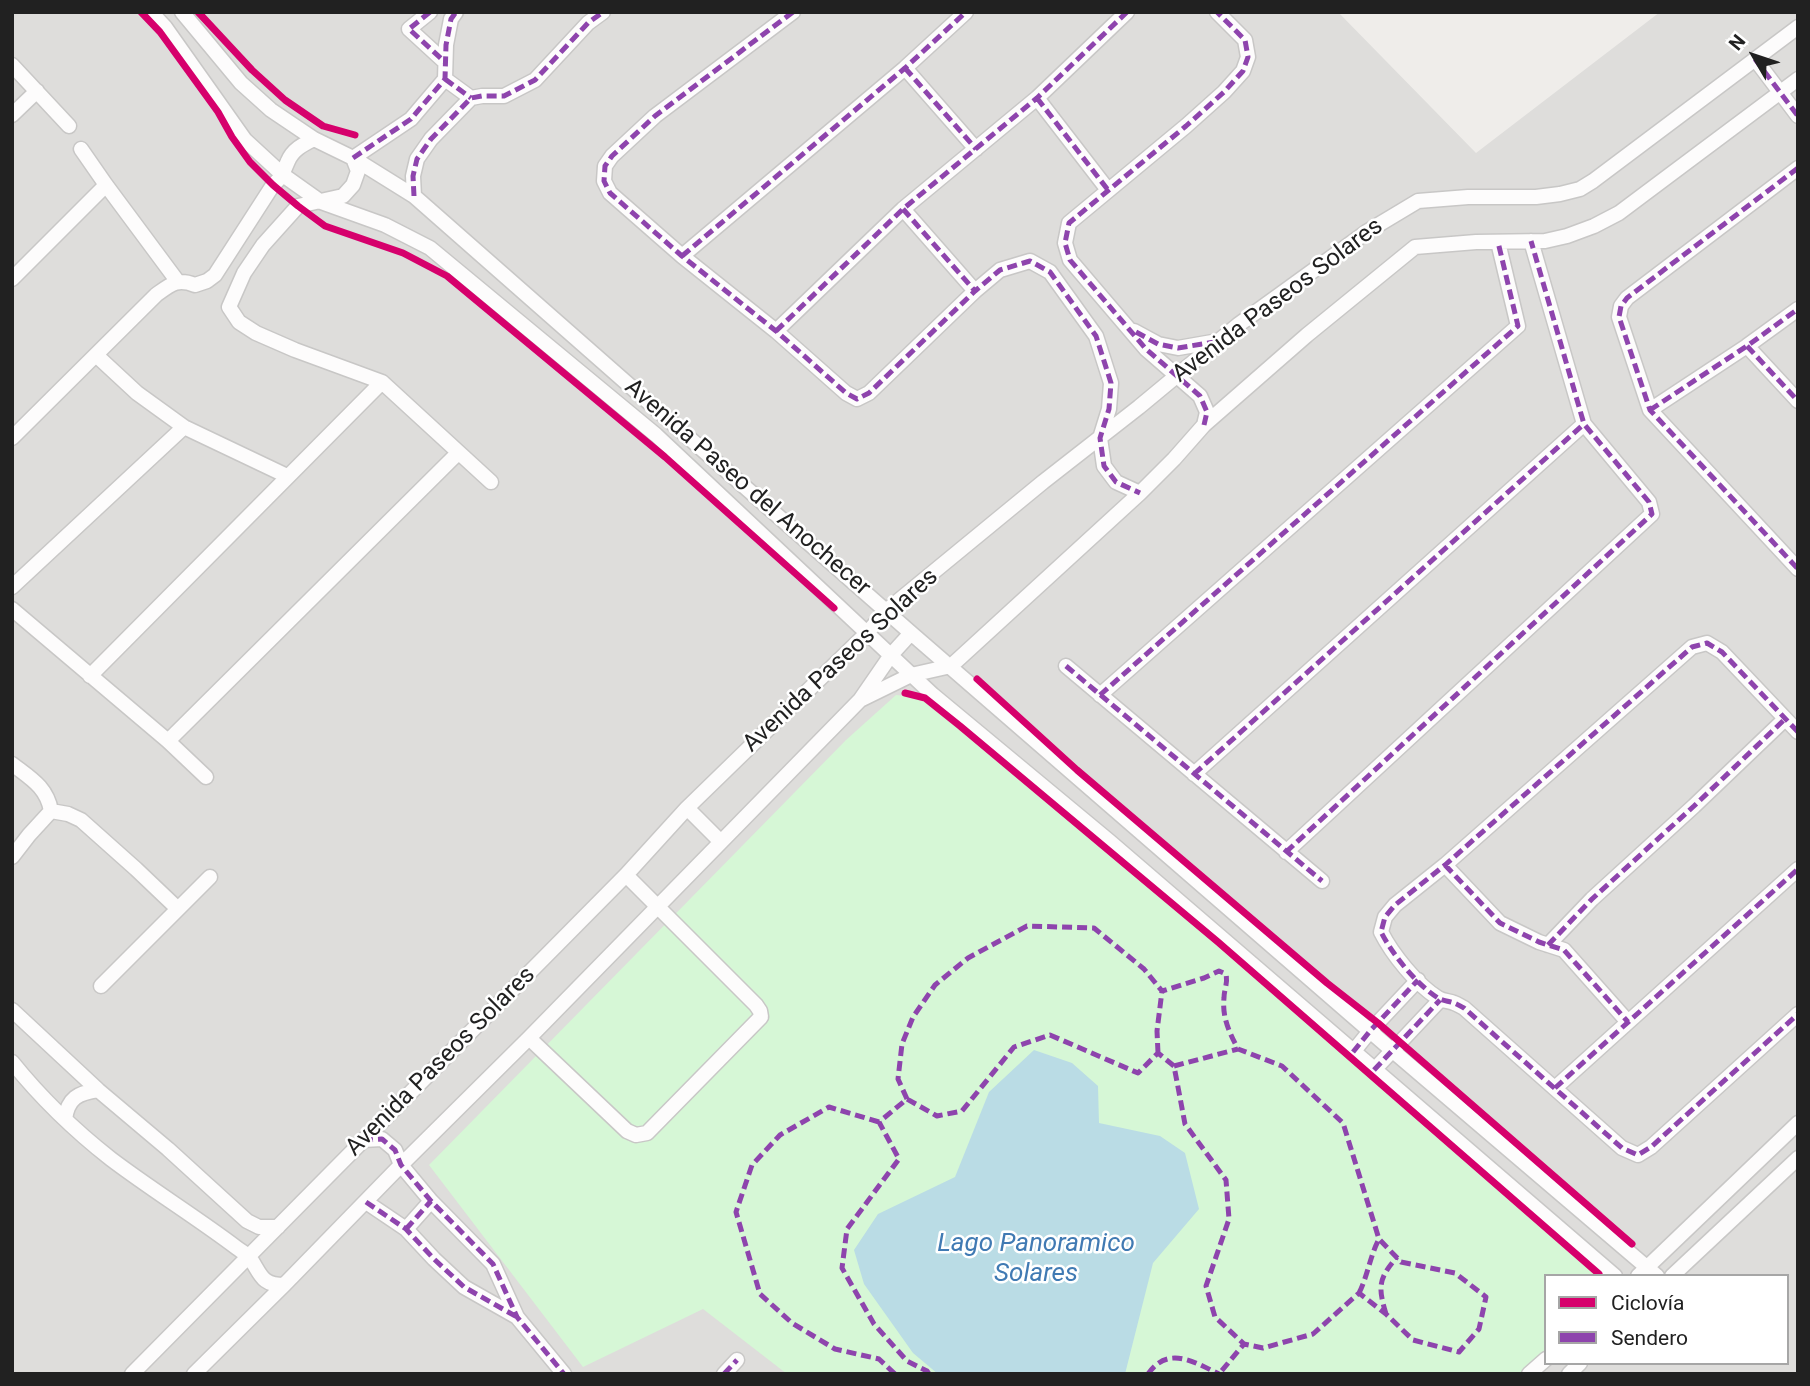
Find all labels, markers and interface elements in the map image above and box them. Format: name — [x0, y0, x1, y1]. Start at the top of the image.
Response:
north arrow — [1719, 21, 1789, 91]
text: N — [1724, 30, 1750, 55]
street label: Avenida Paseos Solares — [1167, 212, 1389, 390]
street label: Avenida Paseo del Anochecer — [618, 373, 876, 603]
street label: Avenida Paseos Solares — [738, 563, 944, 759]
street label: Avenida Paseos Solares — [340, 961, 542, 1163]
water label: Lago Panoramico Solares — [937, 1228, 1135, 1290]
legend — [1544, 1274, 1789, 1365]
text: Ciclovía — [1611, 1291, 1685, 1315]
text: Sendero — [1611, 1326, 1688, 1350]

